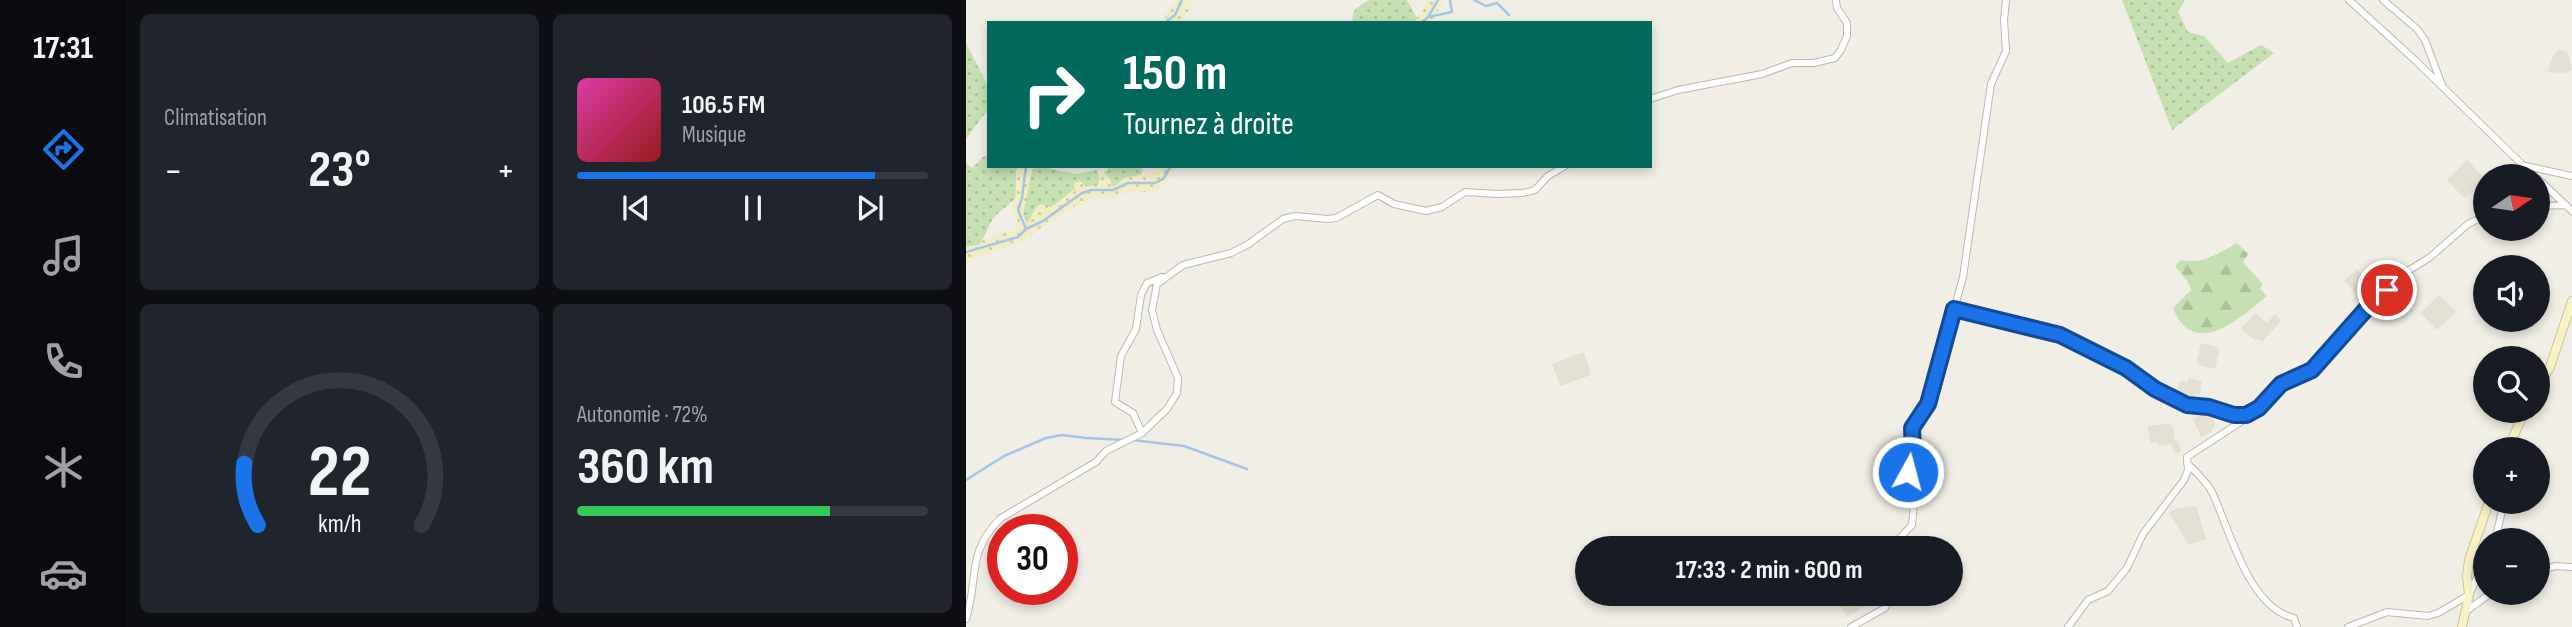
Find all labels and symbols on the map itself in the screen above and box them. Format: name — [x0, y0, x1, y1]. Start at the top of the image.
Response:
north arrow — [2473, 164, 2550, 242]
pin — [2357, 260, 2417, 320]
position arrow — [1871, 435, 1945, 509]
speed limit sign: 30 — [987, 514, 1078, 605]

